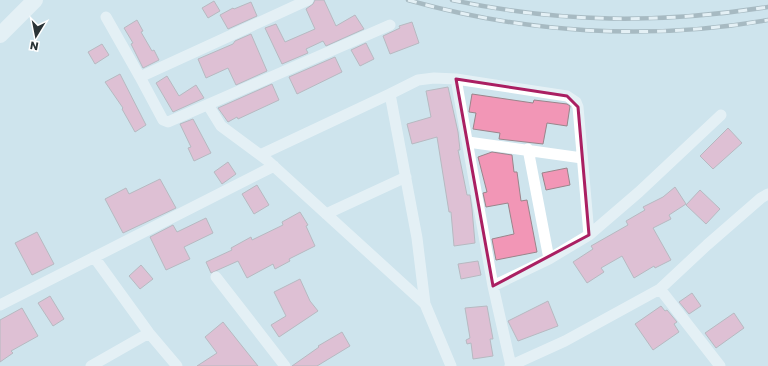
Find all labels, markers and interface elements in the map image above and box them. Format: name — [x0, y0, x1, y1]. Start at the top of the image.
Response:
north arrow — [16, 16, 56, 56]
text: N — [29, 37, 40, 54]

